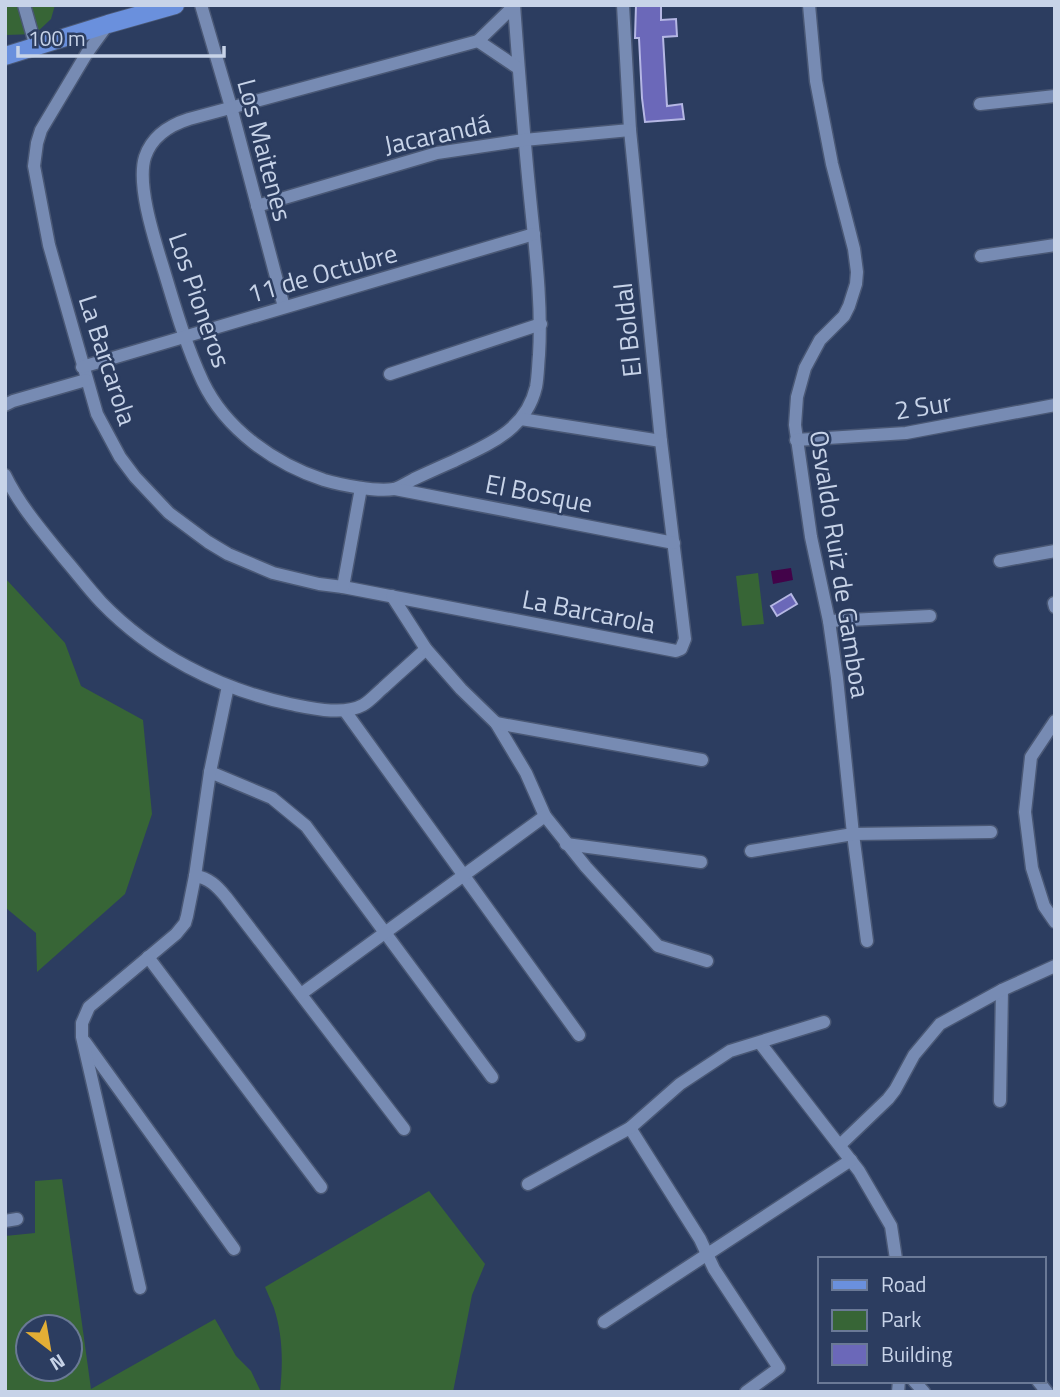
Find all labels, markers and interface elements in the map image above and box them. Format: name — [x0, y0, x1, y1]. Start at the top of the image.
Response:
scale bar — [18, 14, 224, 58]
text: 100 m — [28, 22, 85, 54]
street label: Los Maitenes — [227, 75, 303, 225]
street label: Jacarandá — [380, 104, 494, 164]
street label: Los Pioneros — [159, 227, 241, 373]
street label: 11 de Octubre — [242, 233, 402, 313]
street label: El Boldal — [603, 281, 651, 379]
street label: La Barcarola — [69, 290, 147, 430]
street label: 2 Sur — [892, 382, 954, 430]
street label: Osvaldo Ruiz de Gamboa — [800, 427, 880, 701]
street label: El Bosque — [482, 464, 596, 522]
street label: La Barcarola — [519, 579, 659, 643]
legend — [818, 1257, 1046, 1383]
text: Road — [881, 1268, 926, 1300]
text: Park — [881, 1303, 921, 1335]
north arrow — [14, 1313, 84, 1383]
text: Building — [881, 1338, 953, 1370]
text: N — [45, 1347, 71, 1379]

